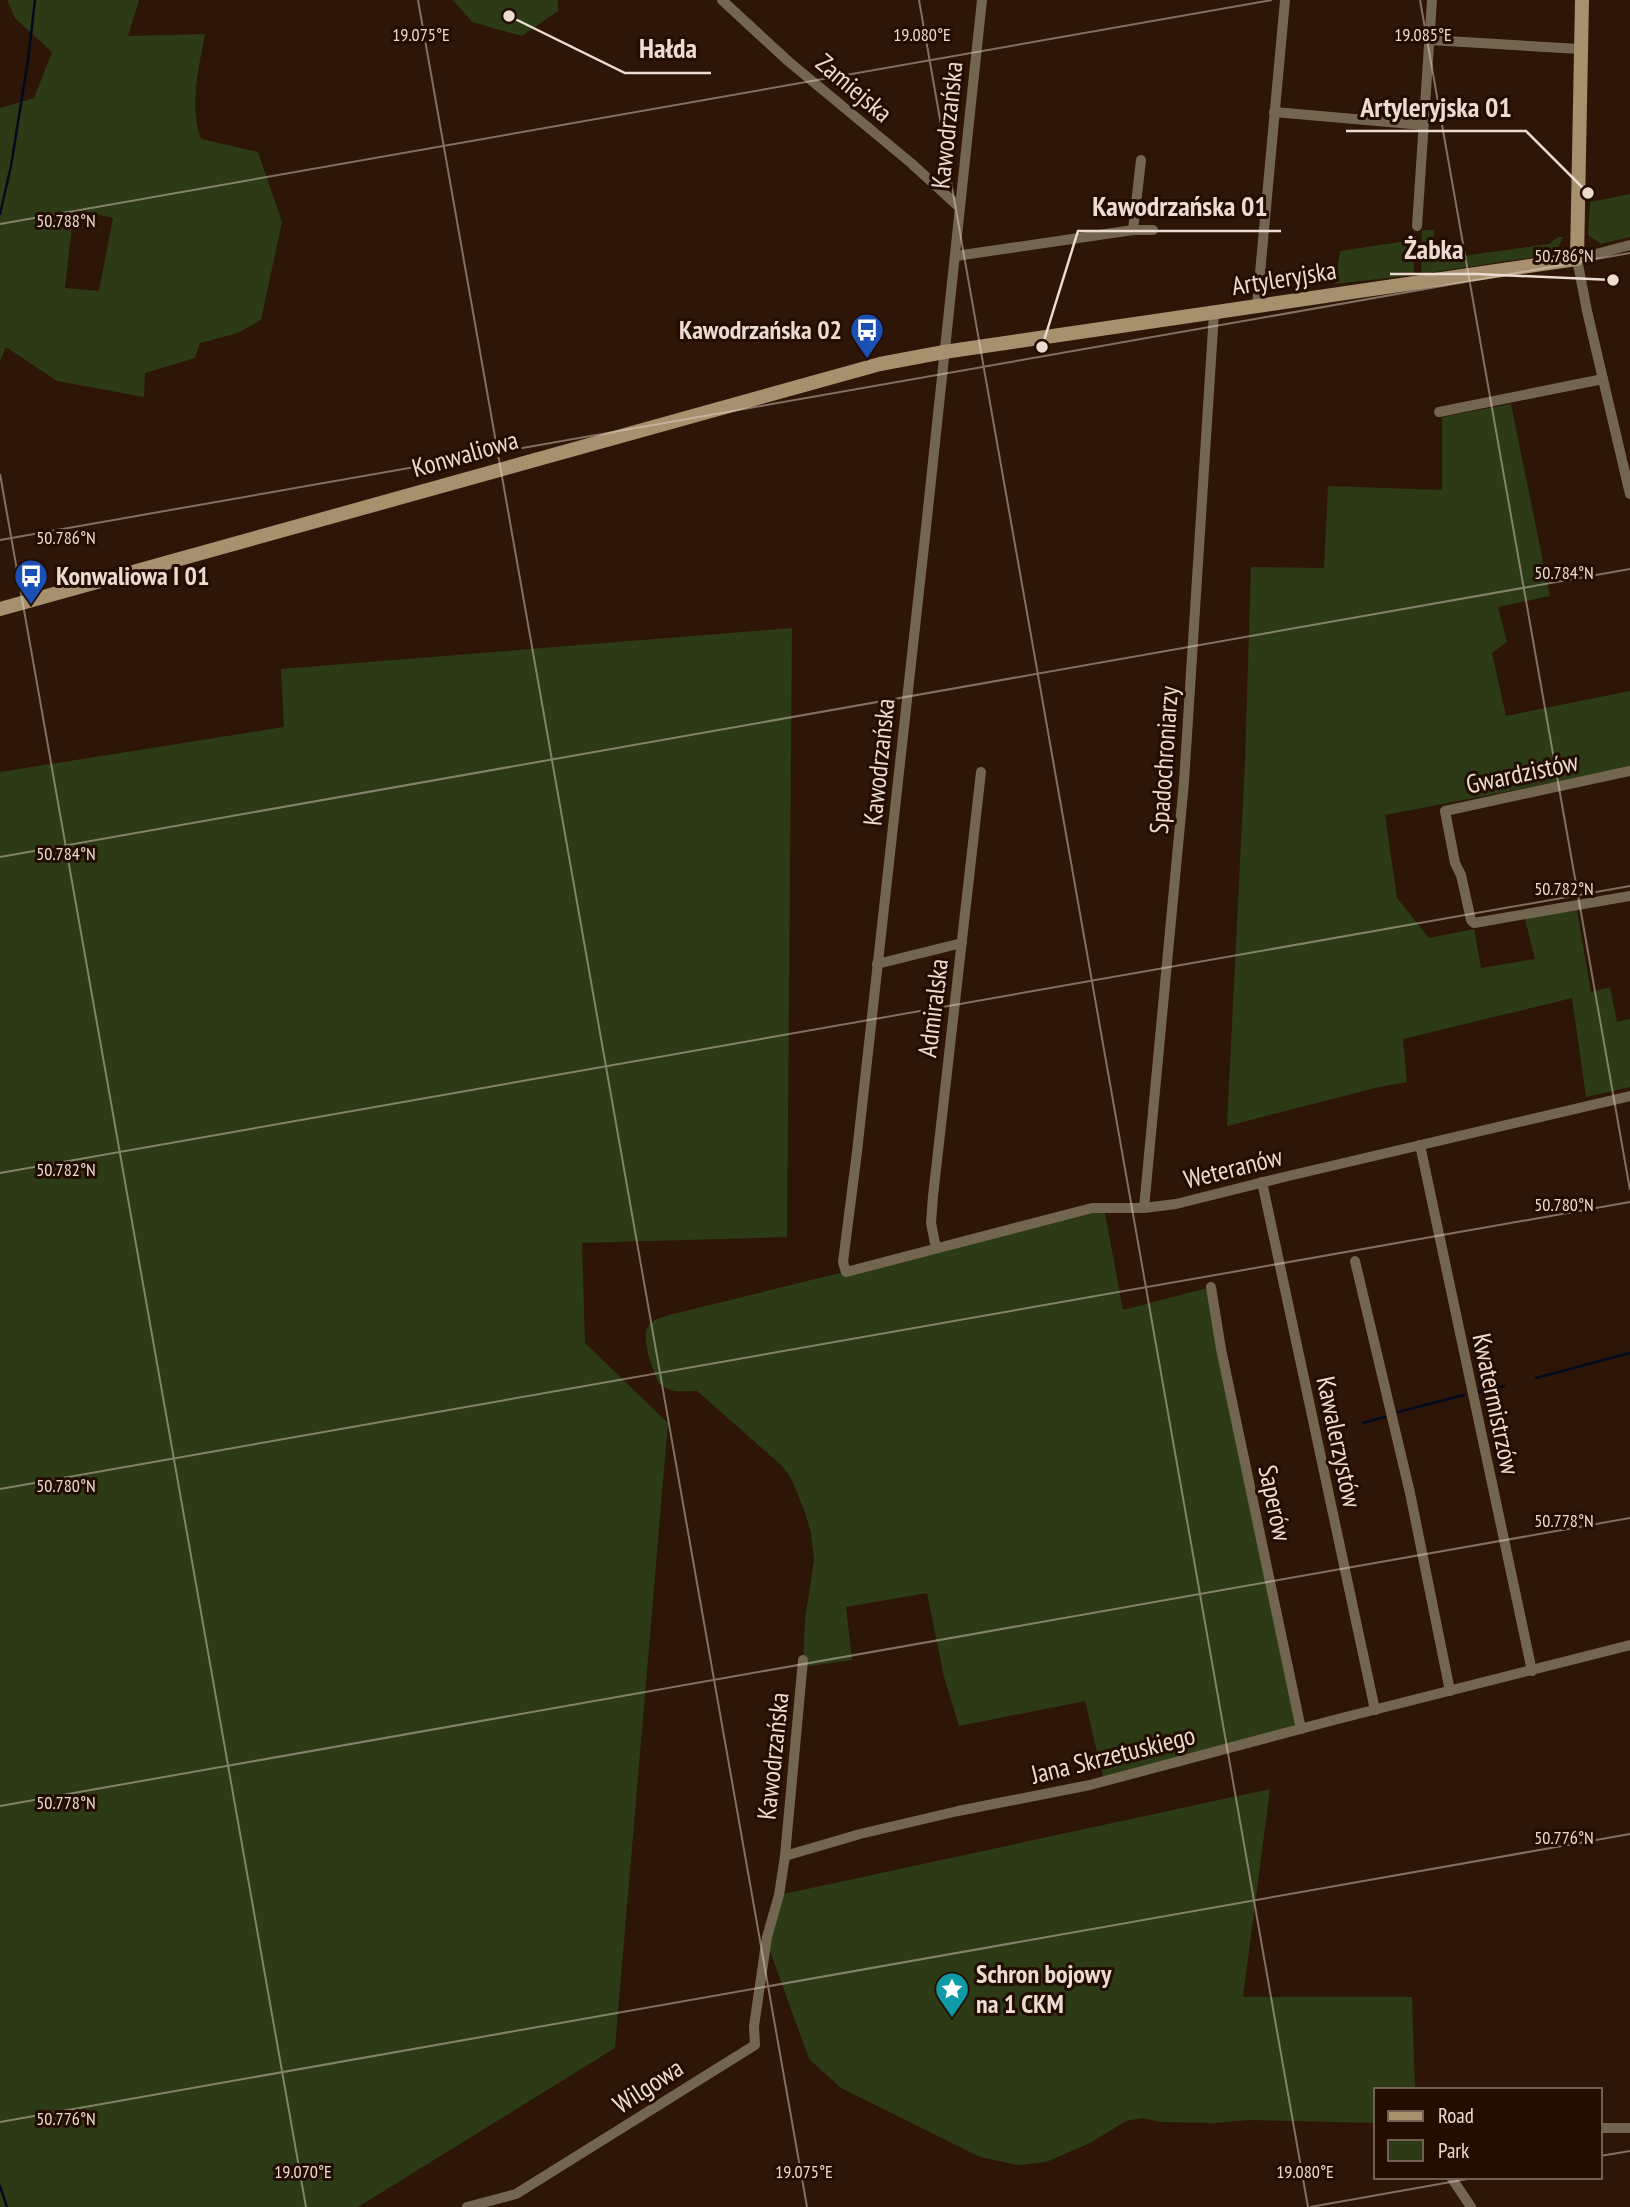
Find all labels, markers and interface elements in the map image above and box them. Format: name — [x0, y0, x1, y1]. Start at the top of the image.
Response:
text: 19.075°E — [392, 23, 450, 46]
text: 19.080°E — [893, 23, 951, 46]
text: 19.085°E — [1394, 23, 1452, 46]
callout: Hałda — [625, 24, 711, 73]
text: Hałda — [639, 29, 697, 66]
street label: Zamiejska — [809, 46, 899, 129]
street label: Kawodrzańska — [923, 60, 970, 190]
callout: Artyleryjska 01 — [1346, 82, 1526, 131]
text: Artyleryjska 01 — [1359, 88, 1512, 125]
callout: Kawodrzańska 01 — [1078, 182, 1281, 231]
text: Kawodrzańska 01 — [1092, 187, 1268, 224]
text: 50.788°N — [36, 209, 96, 232]
callout: Żabka — [1390, 225, 1477, 274]
text: Żabka — [1404, 230, 1464, 267]
text: 50.786°N — [1534, 244, 1594, 267]
street label: Artyleryjska — [1229, 253, 1339, 302]
bus stop icon: Kawodrzańska 02 — [848, 311, 886, 360]
place label: Kawodrzańska 02 — [679, 313, 842, 346]
street label: Konwaliowa — [408, 423, 522, 484]
text: 50.786°N — [36, 526, 96, 549]
bus stop icon: Konwaliowa I 01 — [12, 557, 50, 606]
place label: Konwaliowa I 01 — [56, 559, 209, 592]
text: 50.784°N — [1534, 561, 1594, 584]
street label: Spadochroniarzy — [1142, 685, 1185, 835]
street label: Kawodrzańska — [855, 697, 902, 827]
street label: Gwardzistów — [1463, 744, 1582, 800]
text: 50.784°N — [36, 842, 96, 865]
text: 50.782°N — [1534, 877, 1594, 900]
street label: Admiralska — [910, 957, 955, 1059]
street label: Weteranów — [1180, 1139, 1286, 1196]
text: 50.782°N — [36, 1158, 96, 1181]
text: 50.780°N — [1534, 1193, 1594, 1216]
street label: Kwatermistrzów — [1465, 1330, 1528, 1478]
street label: Kawalerzystów — [1309, 1373, 1370, 1511]
street label: Saperów — [1251, 1462, 1300, 1545]
text: 50.780°N — [36, 1474, 96, 1497]
text: 50.778°N — [1534, 1509, 1594, 1532]
street label: Kawodrzańska — [749, 1691, 796, 1821]
street label: Jana Skrzetuskiego — [1026, 1718, 1198, 1791]
text: 50.778°N — [36, 1791, 96, 1814]
text: 50.776°N — [1534, 1826, 1594, 1849]
place label: Schron bojowy na 1 CKM — [976, 1957, 1112, 2020]
place icon: Schron bojowy na 1 CKM — [933, 1970, 971, 2019]
street label: Wilgowa — [606, 2051, 689, 2120]
legend — [1374, 2088, 1602, 2179]
text: Road — [1438, 2102, 1474, 2129]
text: 50.776°N — [36, 2107, 96, 2130]
text: Park — [1438, 2137, 1469, 2164]
text: 19.070°E — [274, 2160, 332, 2183]
text: 19.075°E — [775, 2160, 833, 2183]
text: 19.080°E — [1276, 2160, 1334, 2183]

